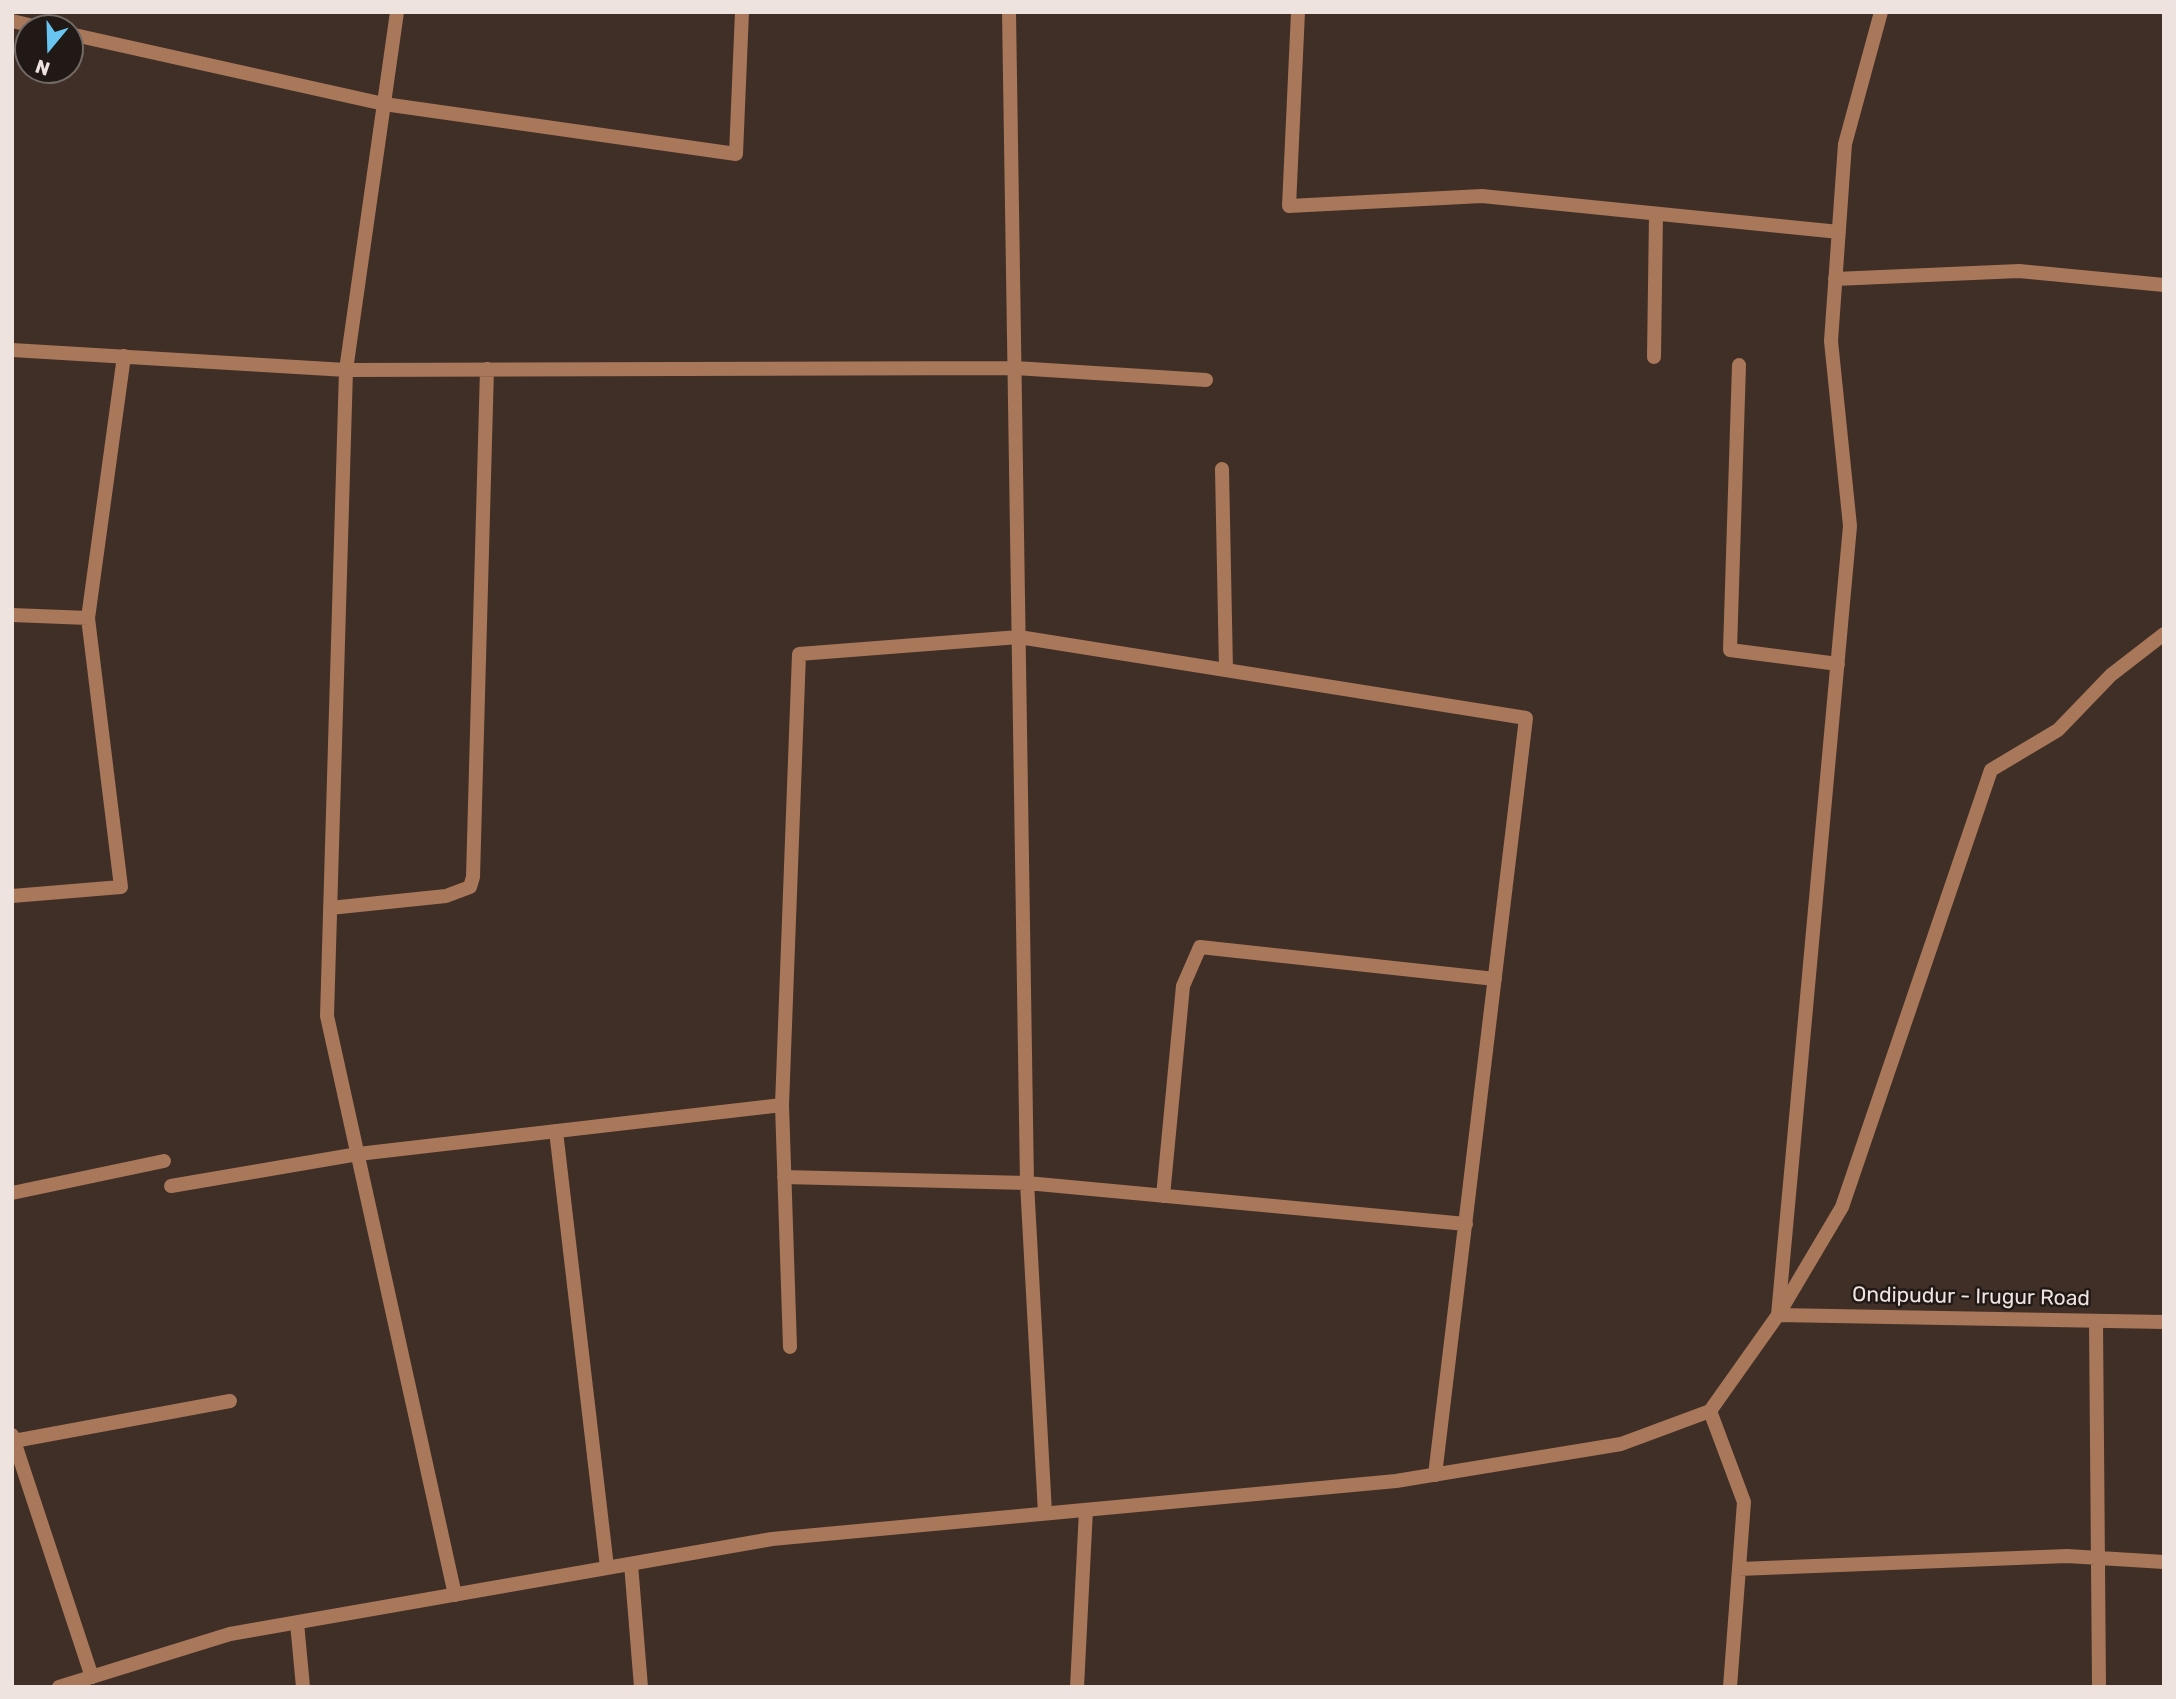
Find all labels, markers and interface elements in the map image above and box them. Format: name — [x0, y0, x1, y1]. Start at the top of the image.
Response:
north arrow — [14, 14, 84, 84]
text: N — [32, 54, 53, 81]
street label: Ondipudur - Irugur Road — [1852, 1282, 2090, 1312]

